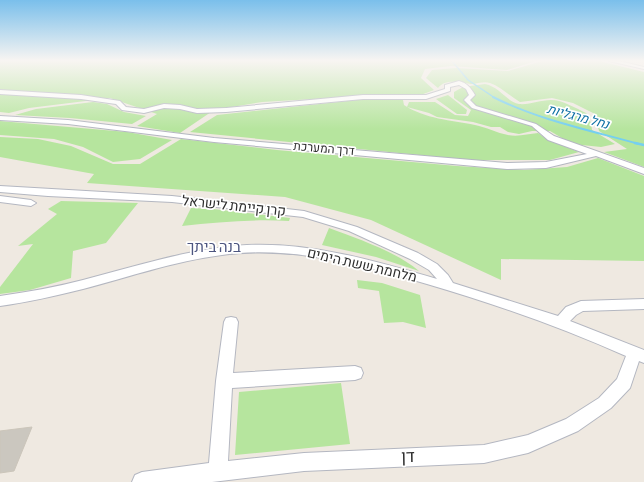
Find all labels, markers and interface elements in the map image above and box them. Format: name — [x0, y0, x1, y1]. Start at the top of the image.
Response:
water label: נחל מרגליות — [545, 101, 612, 133]
street label: דרך המערכת — [293, 139, 355, 159]
street label: קרן קיימת לישראל — [181, 192, 287, 220]
district label: בנה ביתך — [187, 238, 241, 257]
street label: מלחמת ששת הימים — [305, 244, 419, 286]
street label: דן — [401, 447, 415, 467]

